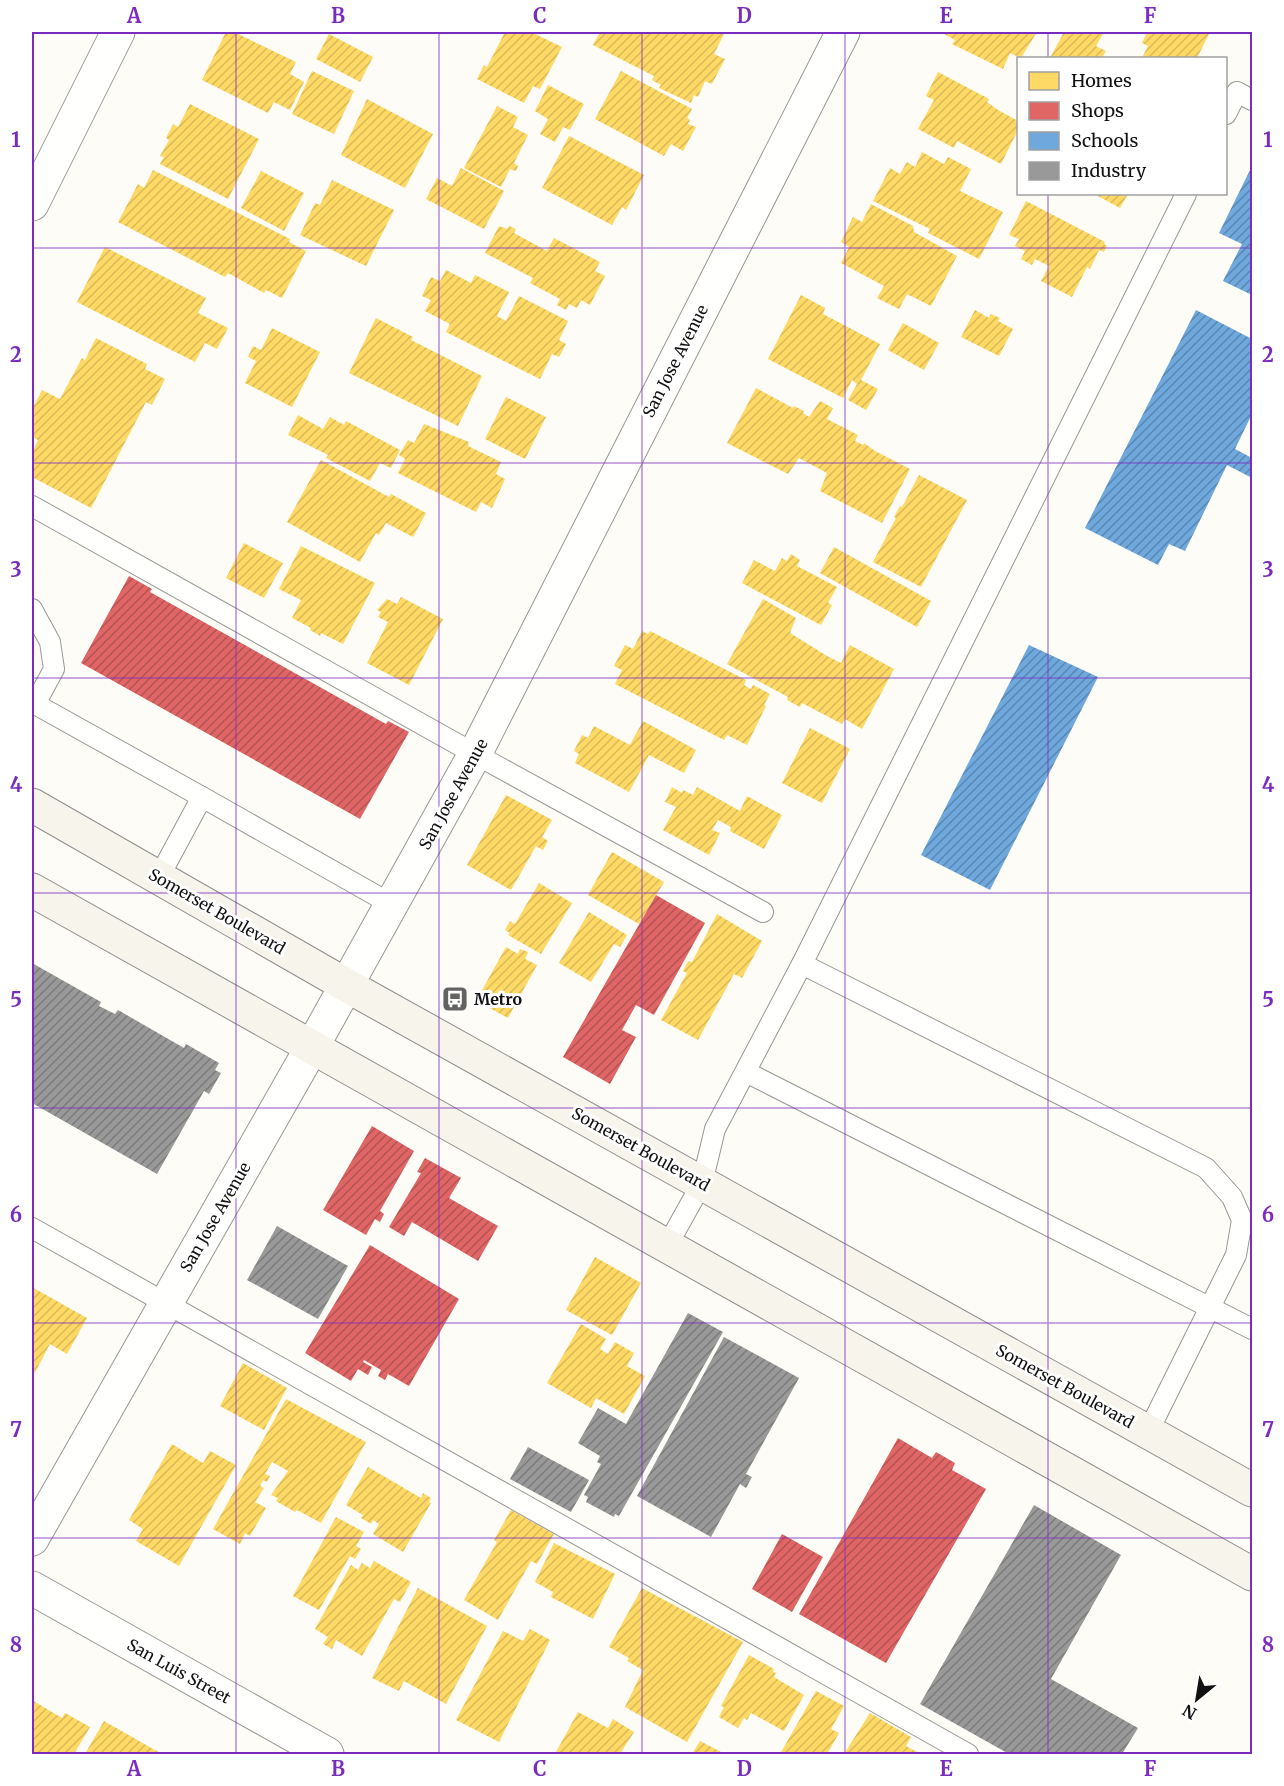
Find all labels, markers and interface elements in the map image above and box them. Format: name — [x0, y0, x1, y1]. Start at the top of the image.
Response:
text: A — [126, 3, 142, 28]
text: B — [331, 3, 345, 28]
text: C — [533, 3, 547, 28]
text: D — [736, 3, 752, 28]
text: E — [939, 3, 953, 28]
text: F — [1144, 3, 1157, 28]
legend — [1017, 57, 1227, 195]
text: Homes — [1071, 69, 1132, 92]
text: Shops — [1071, 99, 1124, 122]
text: 1 — [11, 127, 21, 152]
text: 1 — [1263, 127, 1273, 152]
text: Schools — [1071, 129, 1139, 152]
text: Industry — [1071, 159, 1147, 182]
street label: San Jose Avenue — [638, 301, 712, 421]
text: 2 — [10, 342, 22, 367]
text: 2 — [1262, 342, 1274, 367]
text: 3 — [10, 557, 22, 582]
text: 3 — [1262, 557, 1274, 582]
street label: San Jose Avenue — [414, 735, 492, 853]
text: 4 — [10, 772, 23, 797]
text: 4 — [1262, 772, 1275, 797]
street label: Somerset Boulevard — [145, 864, 289, 958]
bus stop icon: Metro — [440, 984, 470, 1014]
text: 5 — [10, 987, 22, 1012]
text: 5 — [1262, 987, 1274, 1012]
place label: Metro — [474, 989, 522, 1009]
street label: Somerset Boulevard — [569, 1103, 714, 1195]
street label: San Jose Avenue — [175, 1158, 255, 1276]
text: 6 — [10, 1202, 22, 1227]
text: 6 — [1262, 1202, 1274, 1227]
street label: Somerset Boulevard — [993, 1340, 1138, 1432]
text: 7 — [10, 1417, 22, 1442]
text: 7 — [1262, 1417, 1274, 1442]
text: 8 — [10, 1632, 22, 1657]
text: 8 — [1262, 1632, 1274, 1657]
street label: San Luis Street — [124, 1634, 235, 1708]
north arrow — [1167, 1669, 1227, 1729]
text: N — [1179, 1700, 1200, 1724]
text: A — [126, 1756, 142, 1781]
text: B — [331, 1756, 345, 1781]
text: C — [533, 1756, 547, 1781]
text: D — [736, 1756, 752, 1781]
text: E — [939, 1756, 953, 1781]
text: F — [1144, 1756, 1157, 1781]

